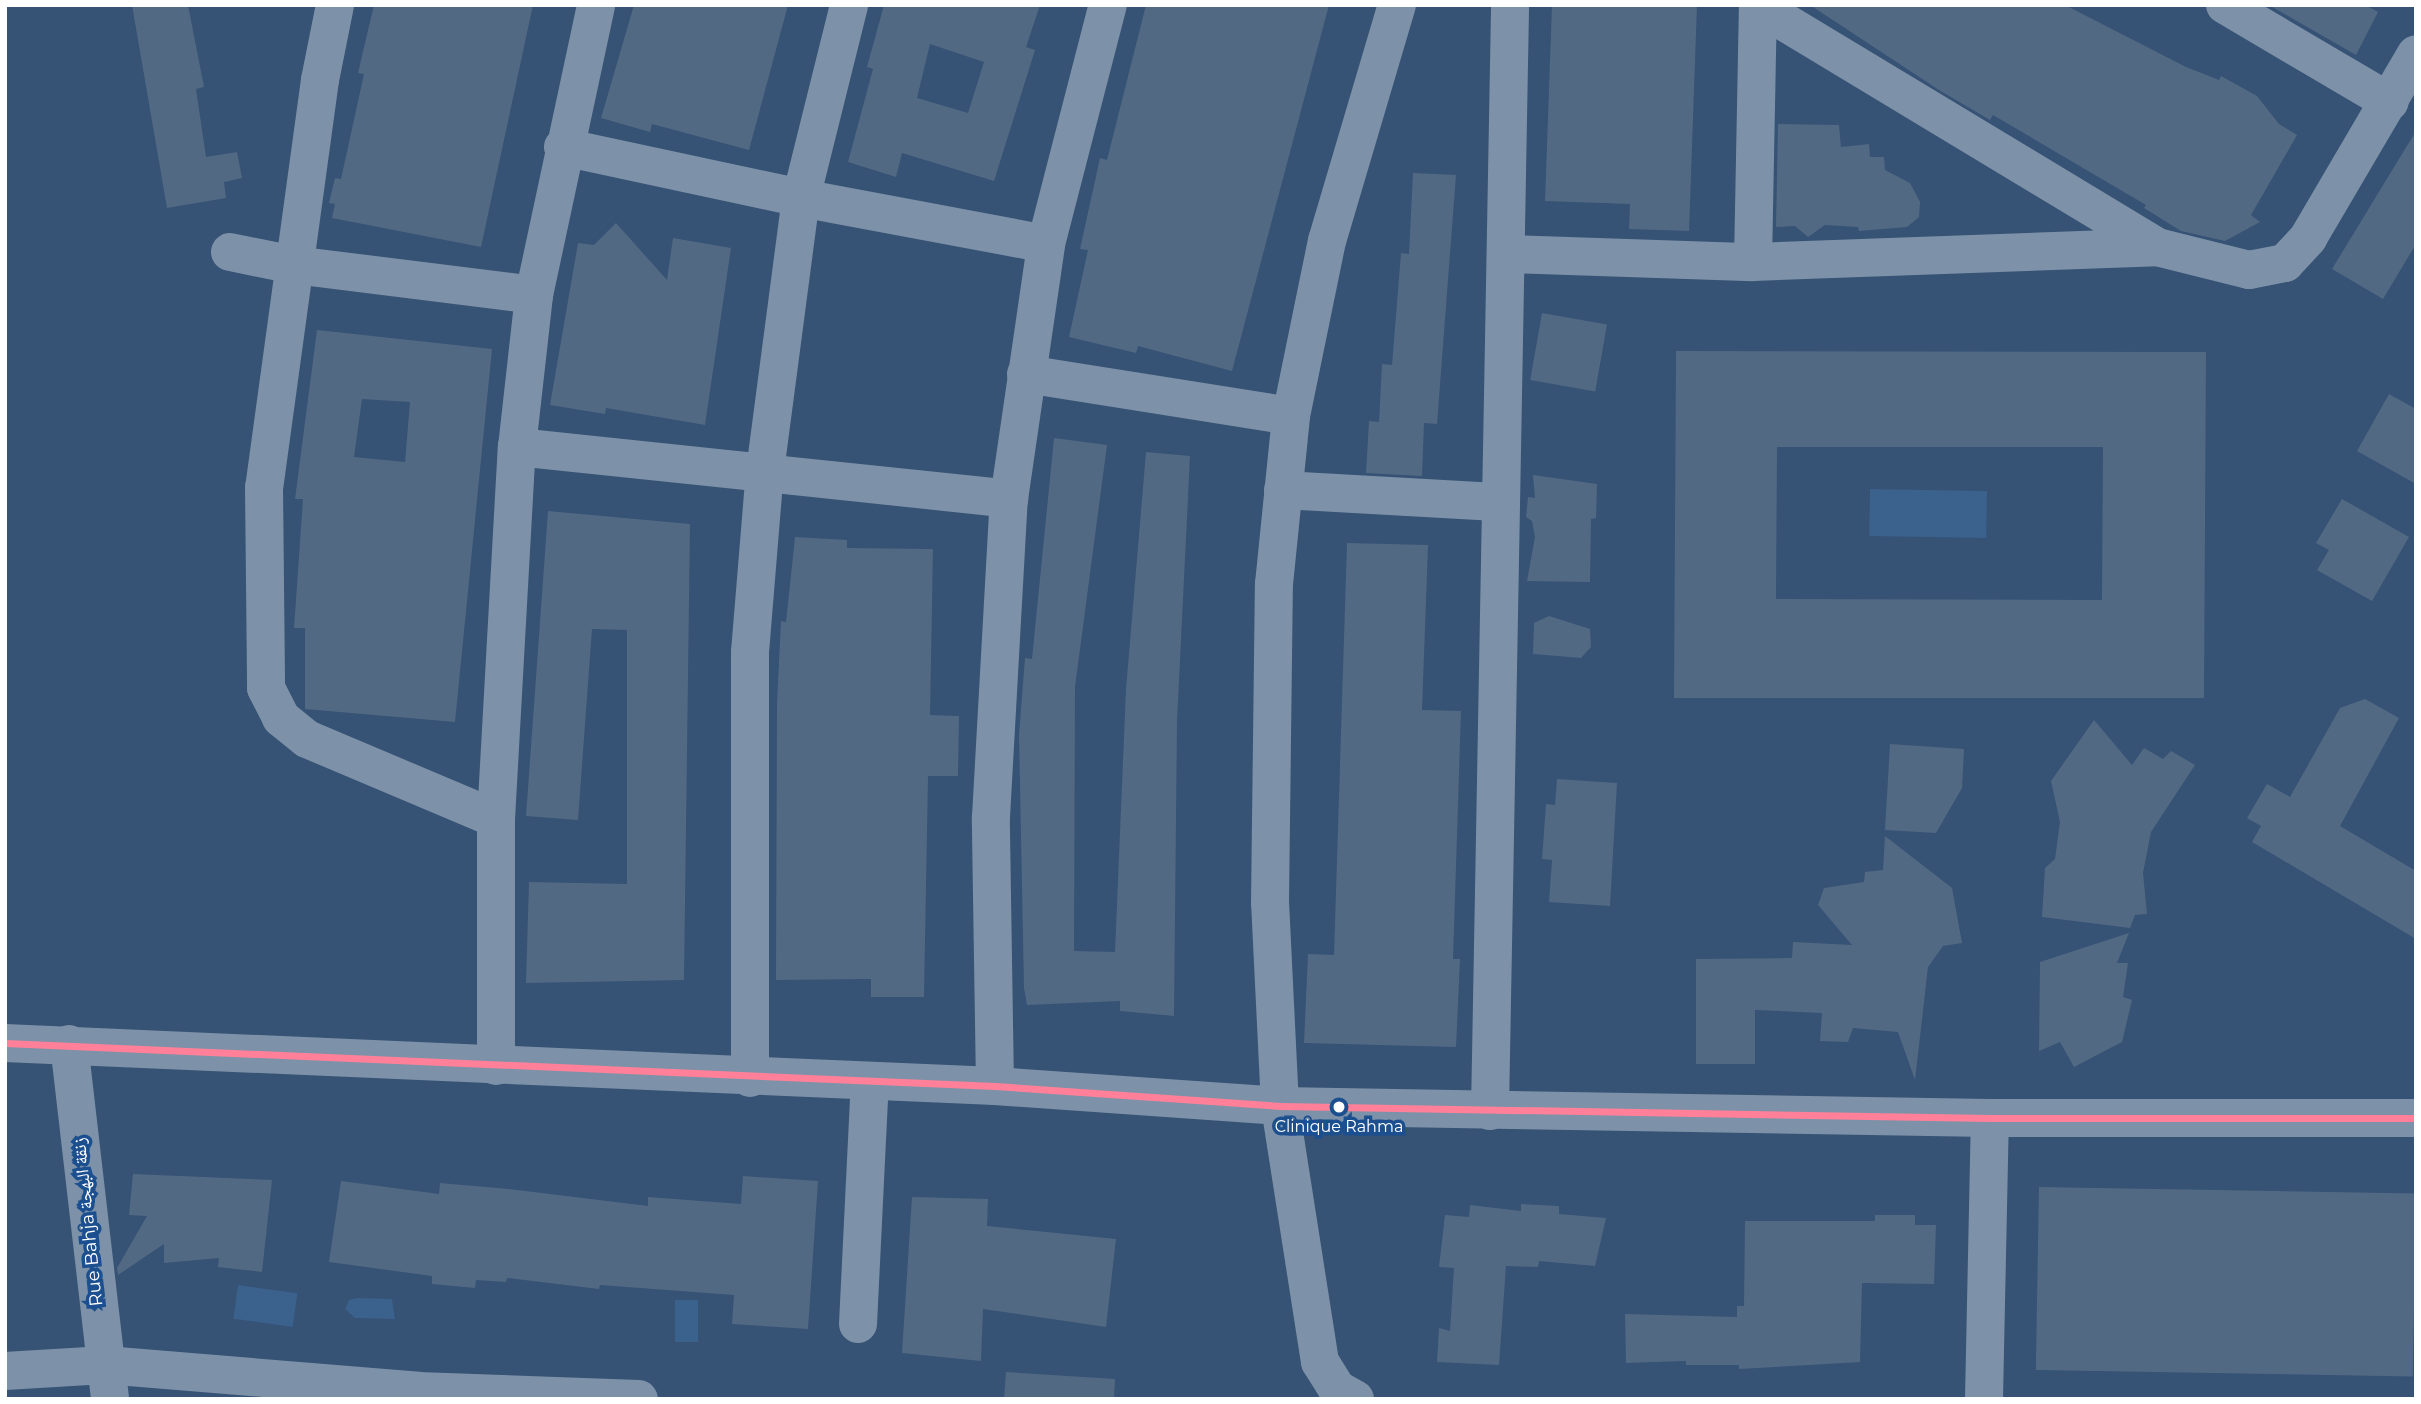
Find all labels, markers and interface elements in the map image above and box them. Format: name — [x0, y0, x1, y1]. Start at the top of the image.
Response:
marker: Clinique Rahma — [1332, 1100, 1346, 1114]
place label: Clinique Rahma — [1275, 1117, 1403, 1137]
street label: Rue Bahja زنقة البهجة — [68, 1137, 108, 1307]

